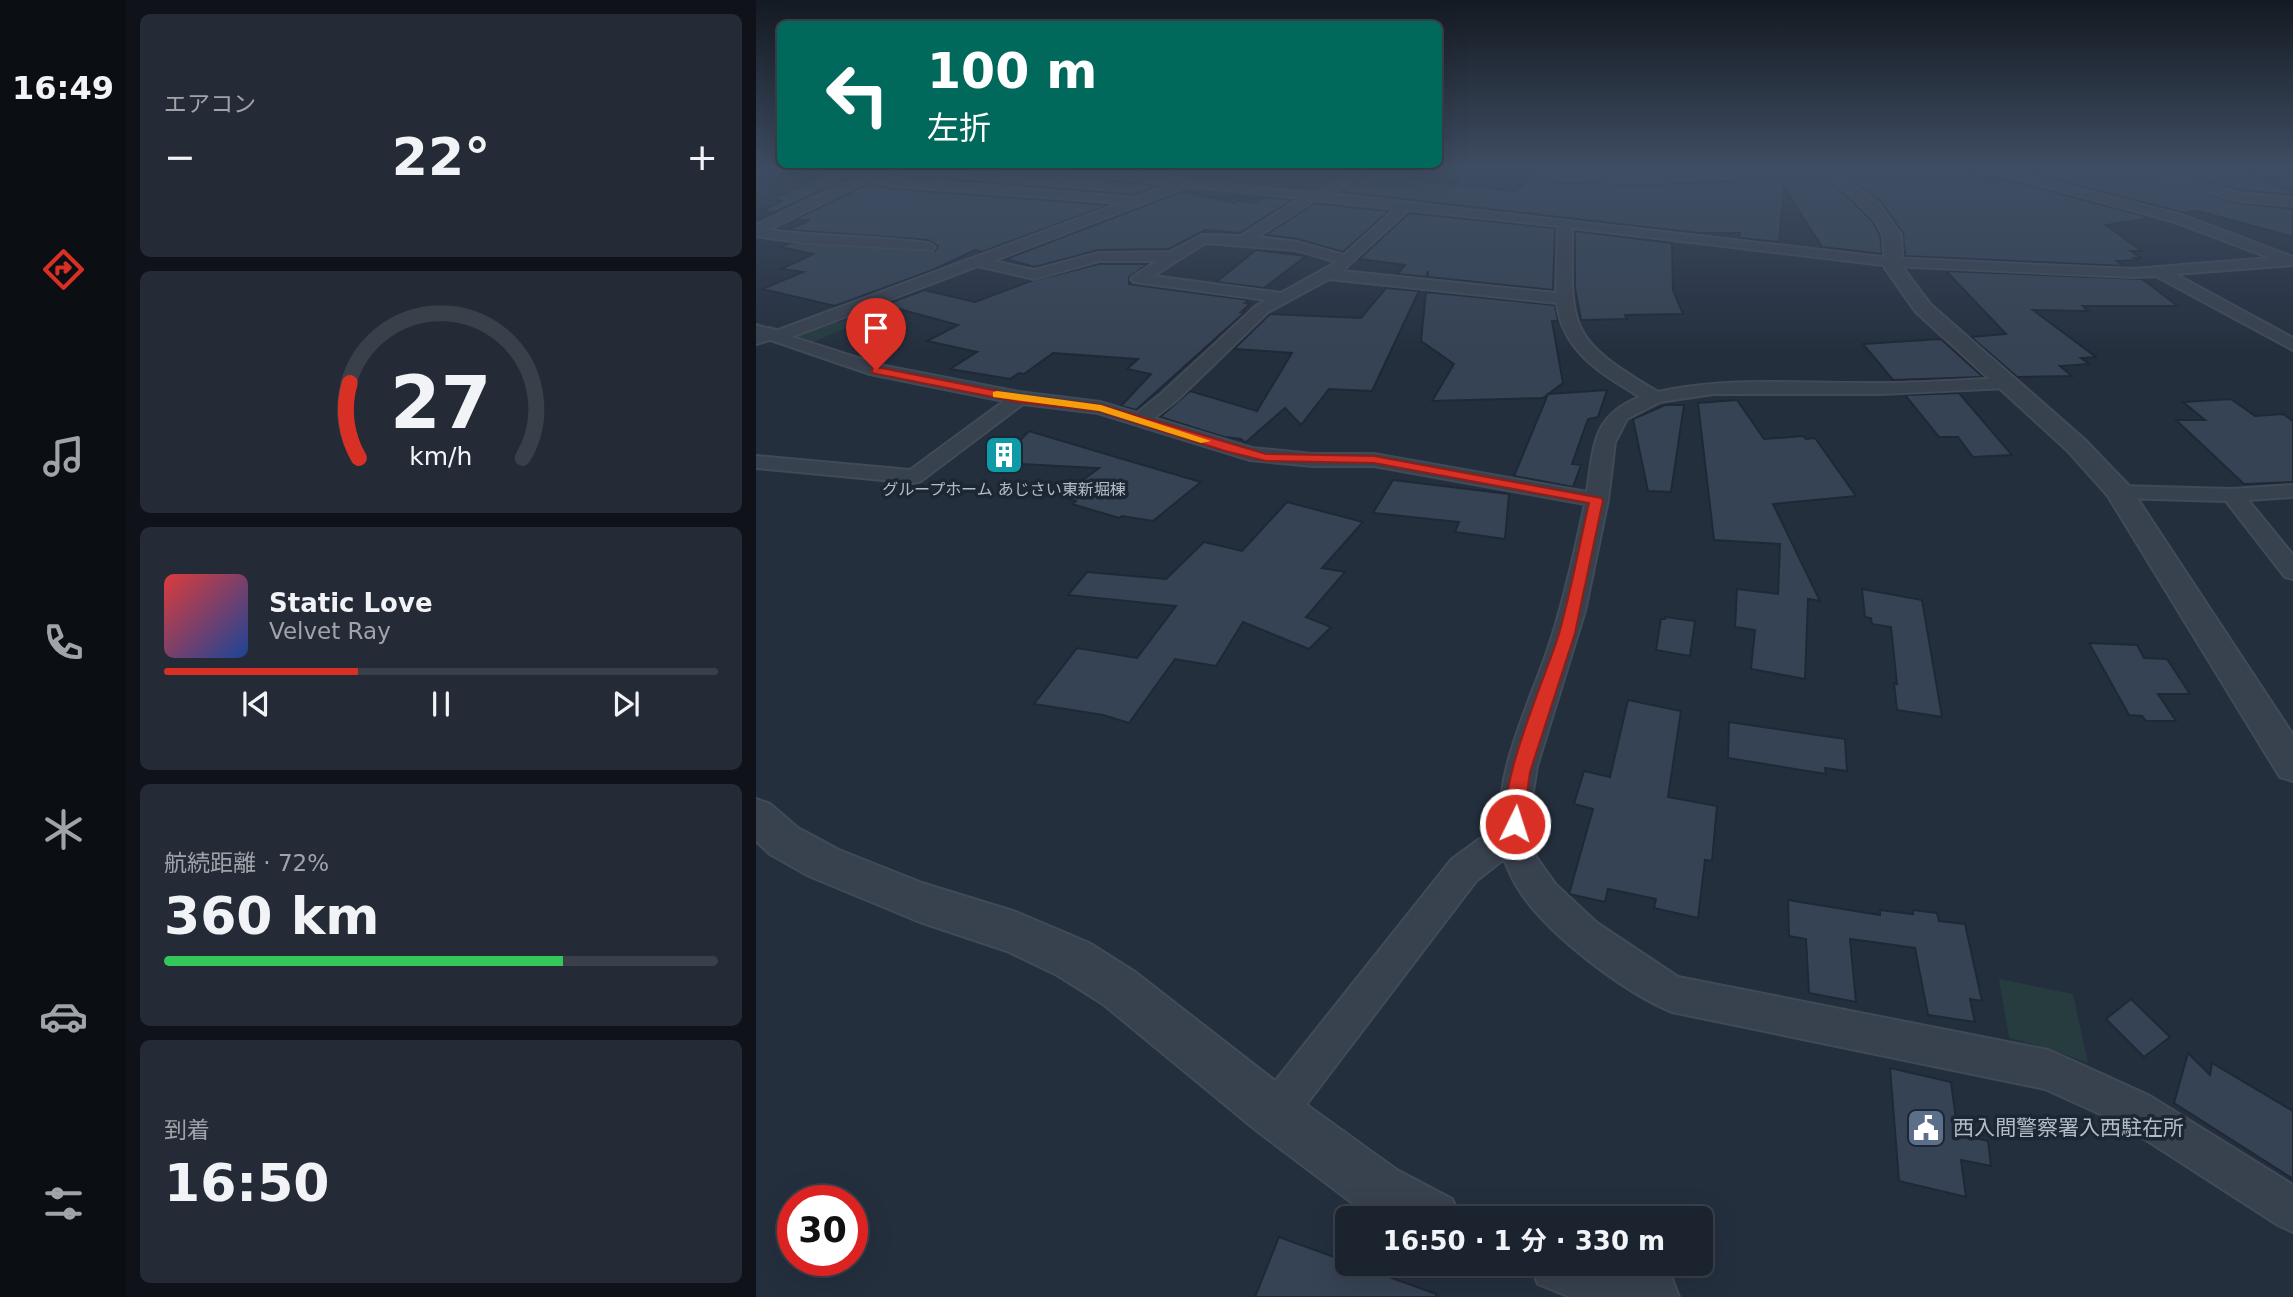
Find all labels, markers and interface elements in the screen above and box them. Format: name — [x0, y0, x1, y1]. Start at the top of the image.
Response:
text: 100 m — [927, 43, 1097, 100]
icon: left — [812, 49, 903, 140]
text: 16:49 — [12, 69, 114, 107]
text: エアコン — [164, 91, 256, 117]
text: 左折 — [927, 109, 991, 147]
text: 22° — [392, 127, 490, 187]
text: − — [164, 135, 196, 179]
text: + — [686, 135, 718, 179]
icon: directions — [39, 245, 88, 294]
pin — [846, 298, 906, 370]
icon: arrive — [857, 309, 895, 347]
text: 27 — [390, 360, 492, 445]
icon: music — [39, 432, 88, 481]
building icon: グループホーム あじさい東新堀棟 — [983, 434, 1025, 476]
text: km/h — [409, 442, 473, 471]
place label: グループホーム あじさい東新堀棟 — [882, 480, 1126, 499]
text: Static Love — [269, 588, 433, 618]
icon: phone — [39, 618, 88, 667]
text: Velvet Ray — [269, 618, 391, 644]
icon: previous — [237, 685, 275, 723]
icon: pause — [422, 685, 460, 723]
icon: next — [607, 685, 645, 723]
position arrow — [1478, 787, 1552, 861]
icon: climate — [39, 805, 88, 854]
text: 航続距離 · 72% — [164, 850, 329, 876]
text: 360 km — [164, 886, 379, 946]
icon: car — [39, 992, 88, 1041]
public building icon: 西入間警察署入西駐在所 — [1905, 1107, 1947, 1149]
place label: 西入間警察署入西駐在所 — [1953, 1116, 2184, 1140]
text: 到着 — [164, 1117, 210, 1143]
text: 16:50 — [164, 1153, 330, 1213]
icon: filters — [39, 1179, 88, 1228]
speed limit sign: 30 — [777, 1185, 868, 1276]
text: 16:50 · 1 分 · 330 m — [1383, 1226, 1665, 1256]

